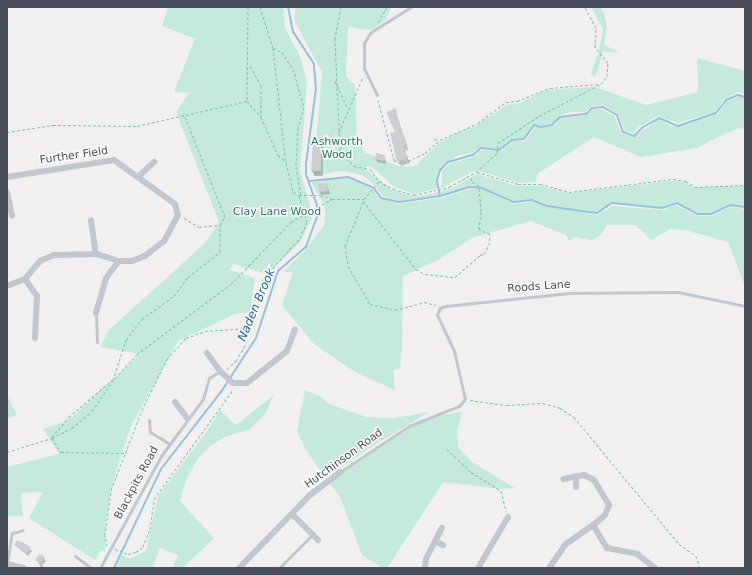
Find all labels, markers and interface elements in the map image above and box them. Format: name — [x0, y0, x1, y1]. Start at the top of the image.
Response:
park label: Ashworth Wood — [311, 136, 363, 162]
street label: Further Field — [39, 145, 109, 167]
park label: Clay Lane Wood — [233, 205, 321, 219]
water label: Naden Brook — [235, 266, 279, 344]
street label: Roods Lane — [507, 278, 571, 296]
street label: Hutchinson Road — [302, 426, 386, 492]
street label: Blackpits Road — [112, 444, 162, 522]

